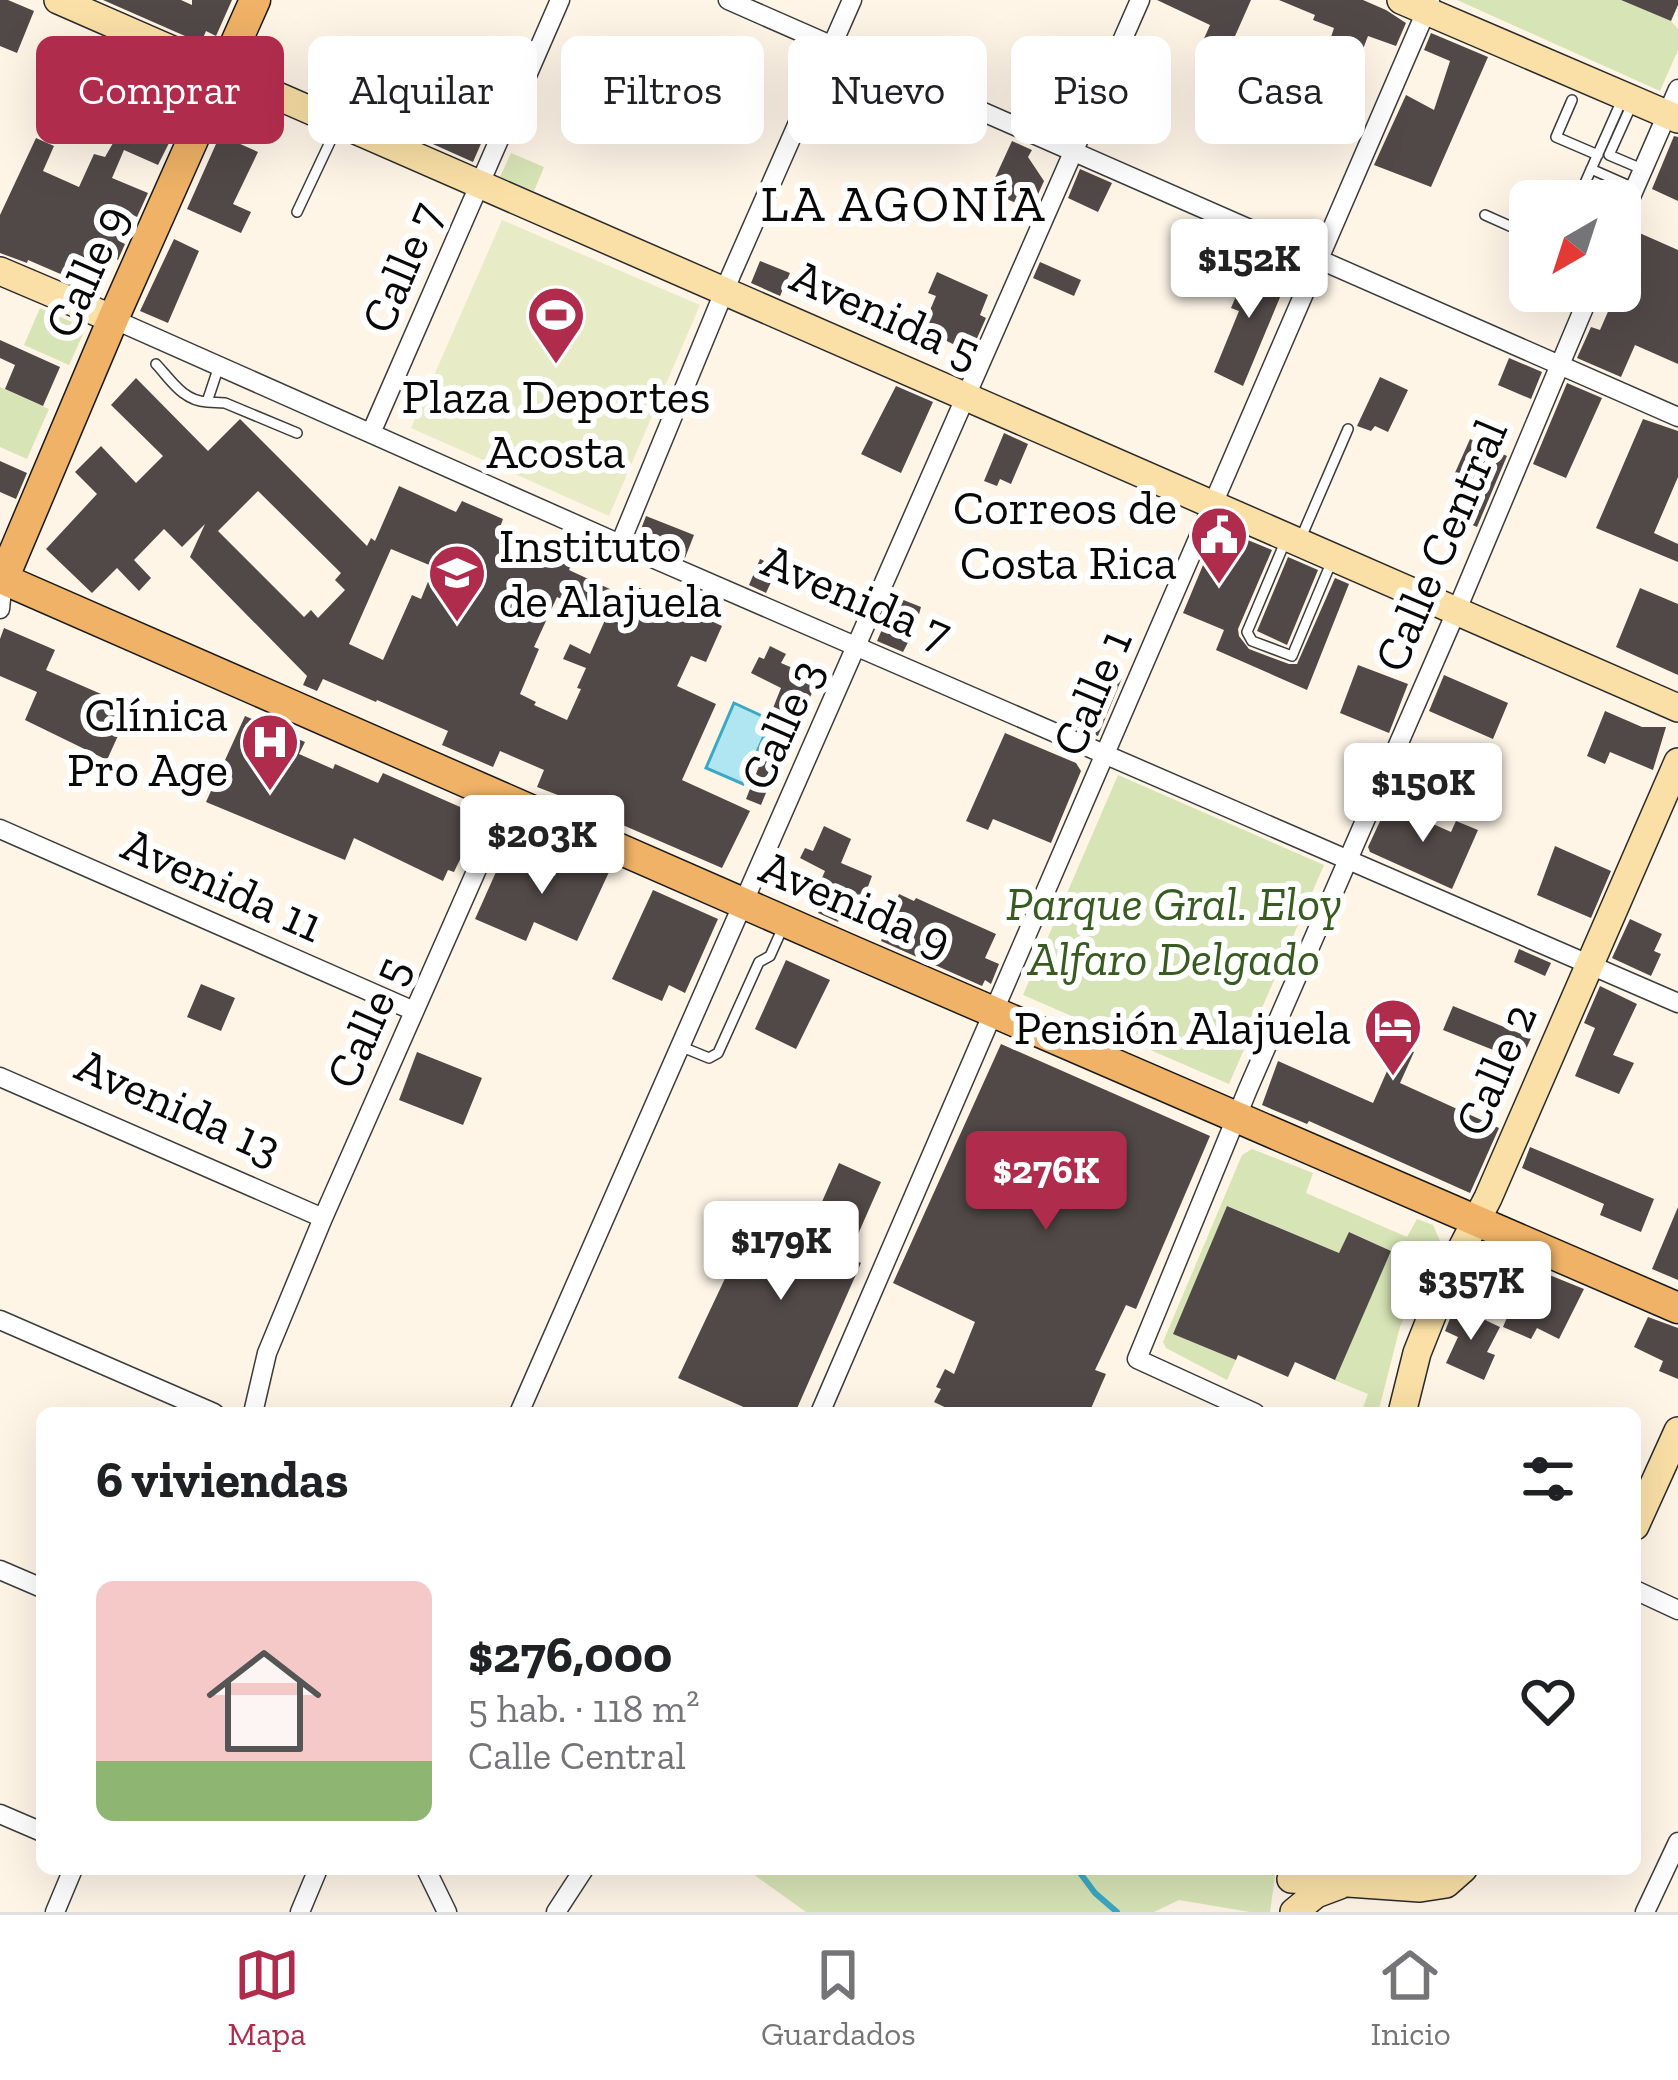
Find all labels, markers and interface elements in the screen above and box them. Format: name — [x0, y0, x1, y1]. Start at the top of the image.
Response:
chip: Comprar — [36, 36, 284, 144]
chip: Alquilar — [308, 36, 537, 144]
chip: Filtros — [561, 36, 764, 144]
chip: Nuevo — [788, 36, 987, 144]
chip: Piso — [1011, 36, 1171, 144]
chip: Casa — [1195, 36, 1365, 144]
district label: LA AGONÍA — [761, 173, 1047, 234]
north arrow — [1509, 180, 1641, 312]
map controls — [1509, 180, 1641, 312]
street label: Calle 7 — [349, 194, 454, 341]
street label: Calle 9 — [32, 196, 141, 346]
pin: $152K — [1165, 219, 1333, 321]
text: $152K — [1198, 234, 1300, 281]
street label: Avenida 5 — [782, 247, 989, 380]
sports icon: Plaza Deportes Acosta — [525, 284, 587, 366]
place label: Plaza Deportes Acosta — [402, 368, 710, 480]
street label: Calle Central — [1362, 411, 1519, 680]
place label: Correos de Costa Rica — [953, 479, 1177, 591]
public building icon: Correos de Costa Rica — [1188, 504, 1250, 586]
place label: Instituto de Alajuela — [499, 517, 722, 629]
street label: Avenida 7 — [754, 531, 960, 662]
school or university icon: Instituto de Alajuela — [426, 542, 488, 624]
street label: Calle 1 — [1040, 620, 1143, 764]
street label: Calle 3 — [728, 650, 835, 798]
place label: Clínica Pro Age — [67, 686, 228, 798]
hospital icon: Clínica Pro Age — [239, 711, 301, 793]
pin: $150K — [1339, 743, 1507, 845]
text: $150K — [1371, 758, 1475, 805]
pin: $203K — [458, 795, 626, 897]
text: $203K — [487, 810, 597, 857]
street label: Avenida 11 — [114, 815, 332, 954]
street label: Avenida 9 — [752, 838, 960, 969]
park label: Parque Gral. Eloy Alfaro Delgado — [1006, 875, 1342, 987]
street label: Calle 5 — [313, 948, 422, 1097]
street label: Calle 2 — [1442, 995, 1549, 1144]
hotel icon: Pensión Alajuela — [1362, 996, 1424, 1078]
place label: Pensión Alajuela — [1014, 999, 1351, 1056]
street label: Avenida 13 — [67, 1036, 290, 1177]
pin: $276K — [962, 1131, 1130, 1233]
text: $276K — [993, 1146, 1099, 1193]
pin: $179K — [697, 1201, 865, 1303]
text: $179K — [731, 1216, 831, 1263]
pin: $357K — [1387, 1241, 1555, 1343]
text: $357K — [1418, 1256, 1524, 1303]
icon: filters — [1515, 1446, 1581, 1512]
text: 6 viviendas — [96, 1449, 348, 1510]
text: $276,000 — [468, 1624, 672, 1685]
icon: home — [192, 1629, 336, 1773]
icon: heart — [1515, 1668, 1581, 1734]
text: 5 hab. · 118 m² — [468, 1685, 700, 1732]
text: Calle Central — [468, 1732, 686, 1779]
tab: Mapa — [227, 1942, 306, 2053]
tab: Guardados — [761, 1942, 916, 2053]
tab: Inicio — [1370, 1942, 1451, 2053]

